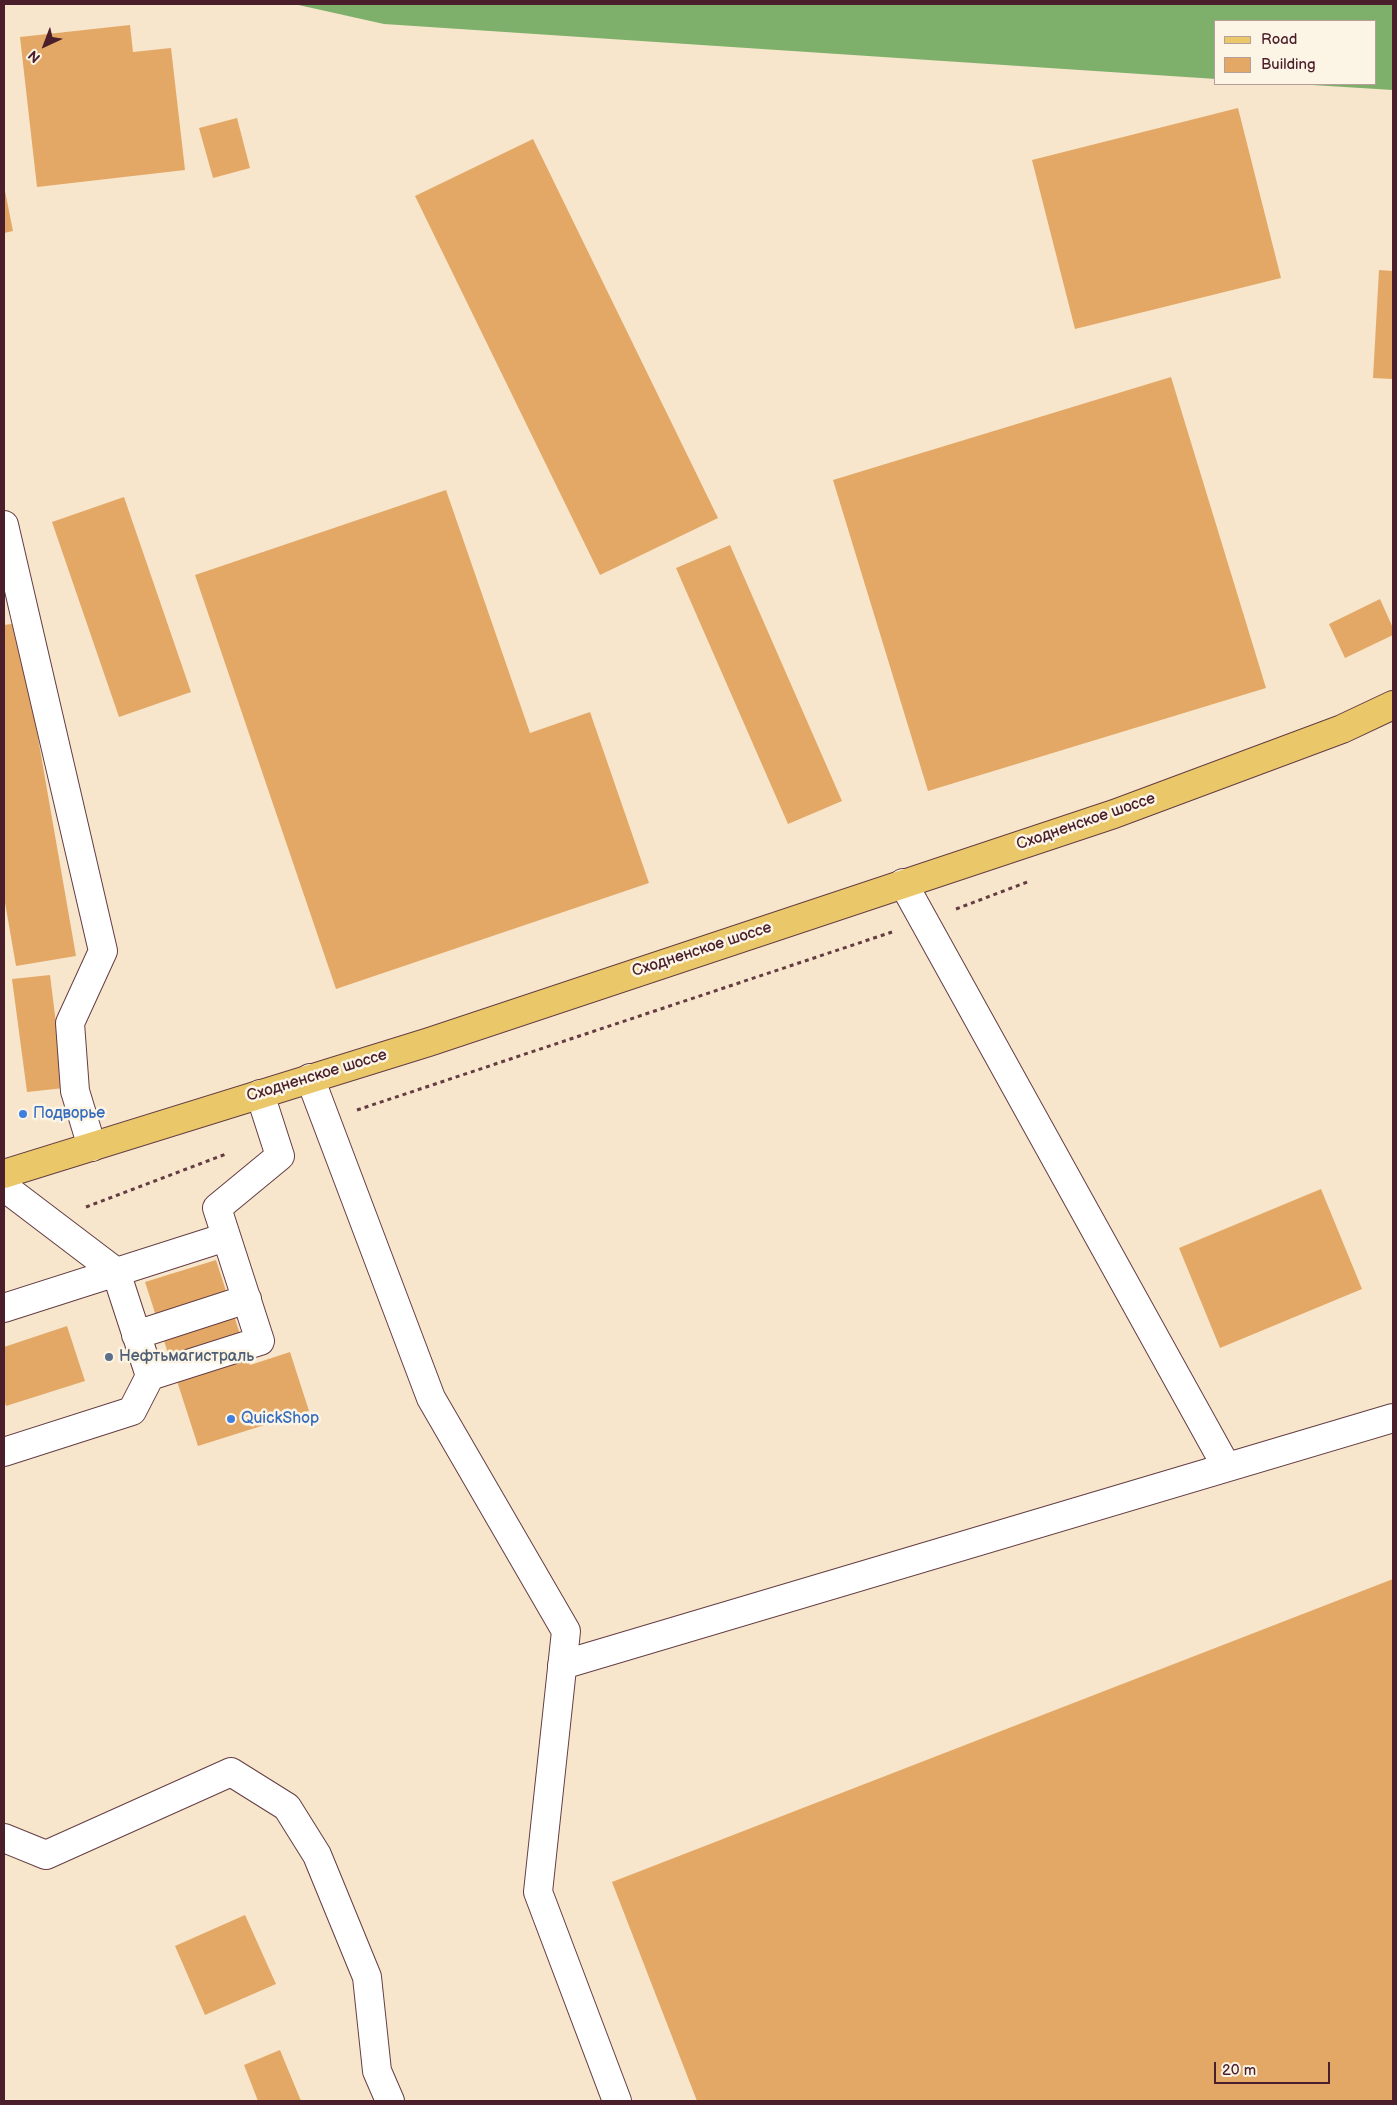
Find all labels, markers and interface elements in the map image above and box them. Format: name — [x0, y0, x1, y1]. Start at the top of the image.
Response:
north arrow — [20, 20, 70, 70]
legend — [1214, 20, 1377, 85]
text: Road — [1261, 30, 1297, 49]
text: N — [25, 47, 44, 66]
text: Building — [1261, 55, 1316, 74]
street label: Сходненское шоссе — [1014, 789, 1158, 855]
street label: Сходненское шоссе — [630, 918, 774, 982]
street label: Сходненское шоссе — [245, 1046, 389, 1106]
place label: Подворье — [33, 1104, 105, 1124]
marker: Подворье — [17, 1108, 29, 1120]
place label: Нефтьмагистраль — [119, 1347, 254, 1367]
marker: Нефтьмагистраль — [103, 1351, 115, 1363]
place label: QuickShop — [241, 1409, 319, 1429]
marker: QuickShop — [225, 1413, 237, 1425]
scale bar — [1217, 2052, 1333, 2084]
text: 20 m — [1222, 2061, 1256, 2080]

